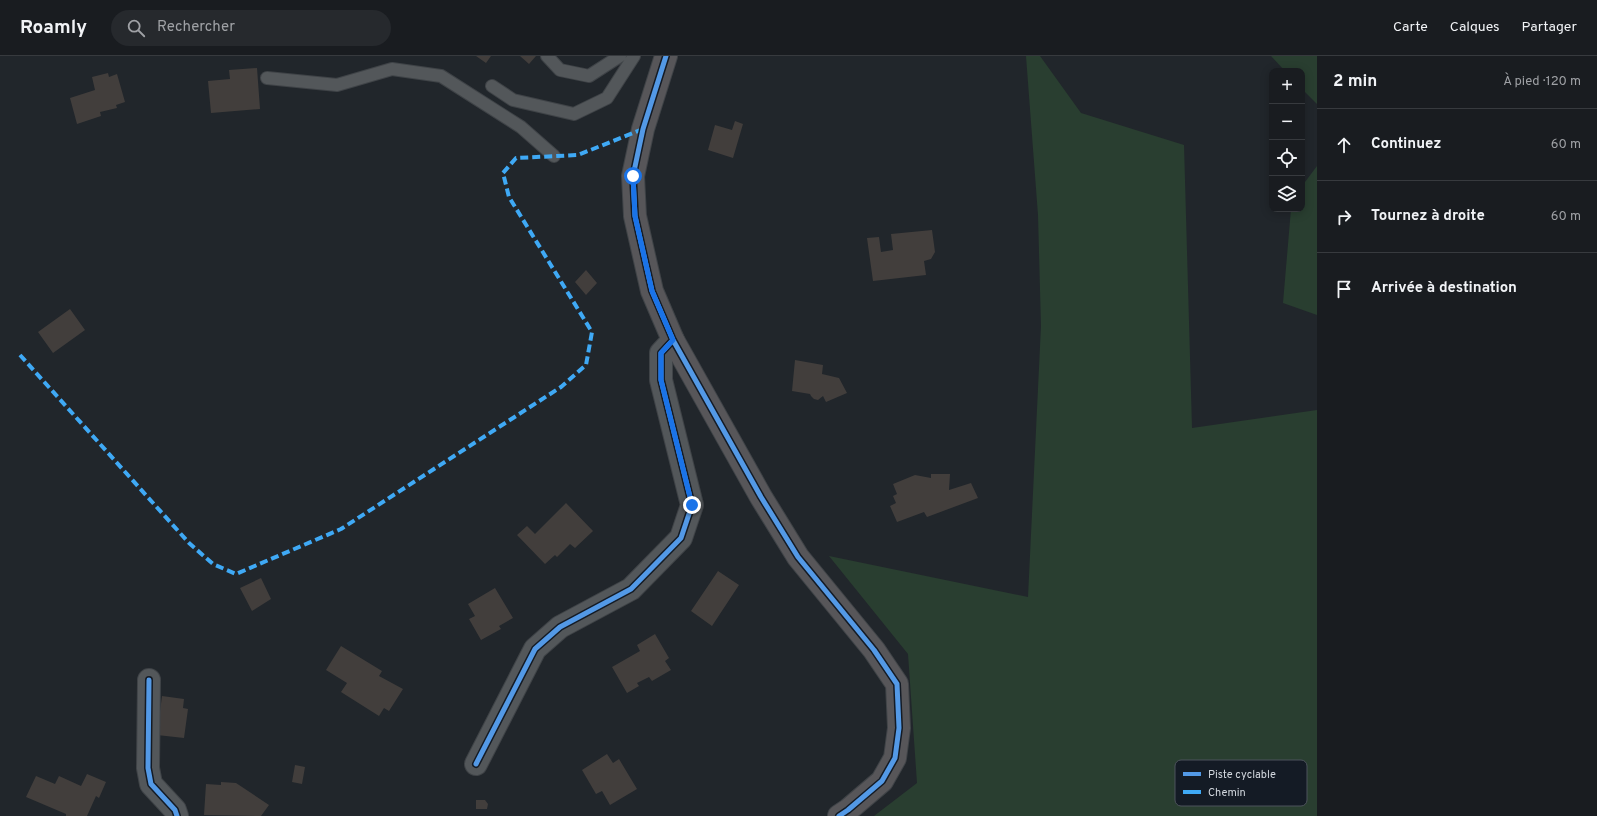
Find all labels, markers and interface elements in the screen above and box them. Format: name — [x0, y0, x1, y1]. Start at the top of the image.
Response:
search box — [111, 10, 391, 46]
text: Roamly — [20, 16, 87, 40]
icon: search — [125, 17, 147, 39]
text: Rechercher — [157, 18, 235, 37]
text: Carte — [1393, 19, 1428, 36]
text: Calques — [1450, 19, 1500, 36]
text: Partager — [1522, 19, 1577, 36]
map controls — [1269, 68, 1305, 212]
button: + — [1269, 68, 1305, 104]
text: 2 min — [1333, 71, 1377, 93]
text: À pied · 120 m — [1503, 74, 1581, 90]
button: − — [1269, 104, 1305, 140]
icon: ahead — [1333, 134, 1355, 156]
text: Continuez — [1371, 135, 1441, 154]
text: 60 m — [1551, 137, 1581, 153]
button: locate — [1269, 140, 1305, 176]
route start — [624, 167, 642, 185]
button: layers — [1269, 176, 1305, 212]
icon: right — [1333, 206, 1355, 228]
text: Tournez à droite — [1371, 207, 1485, 226]
text: 60 m — [1551, 209, 1581, 225]
icon: arrive — [1333, 278, 1355, 300]
text: Arrivée à destination — [1371, 279, 1517, 298]
route end — [683, 496, 701, 514]
legend — [1175, 760, 1307, 806]
text: Piste cyclable — [1208, 768, 1276, 782]
text: Chemin — [1208, 786, 1246, 800]

